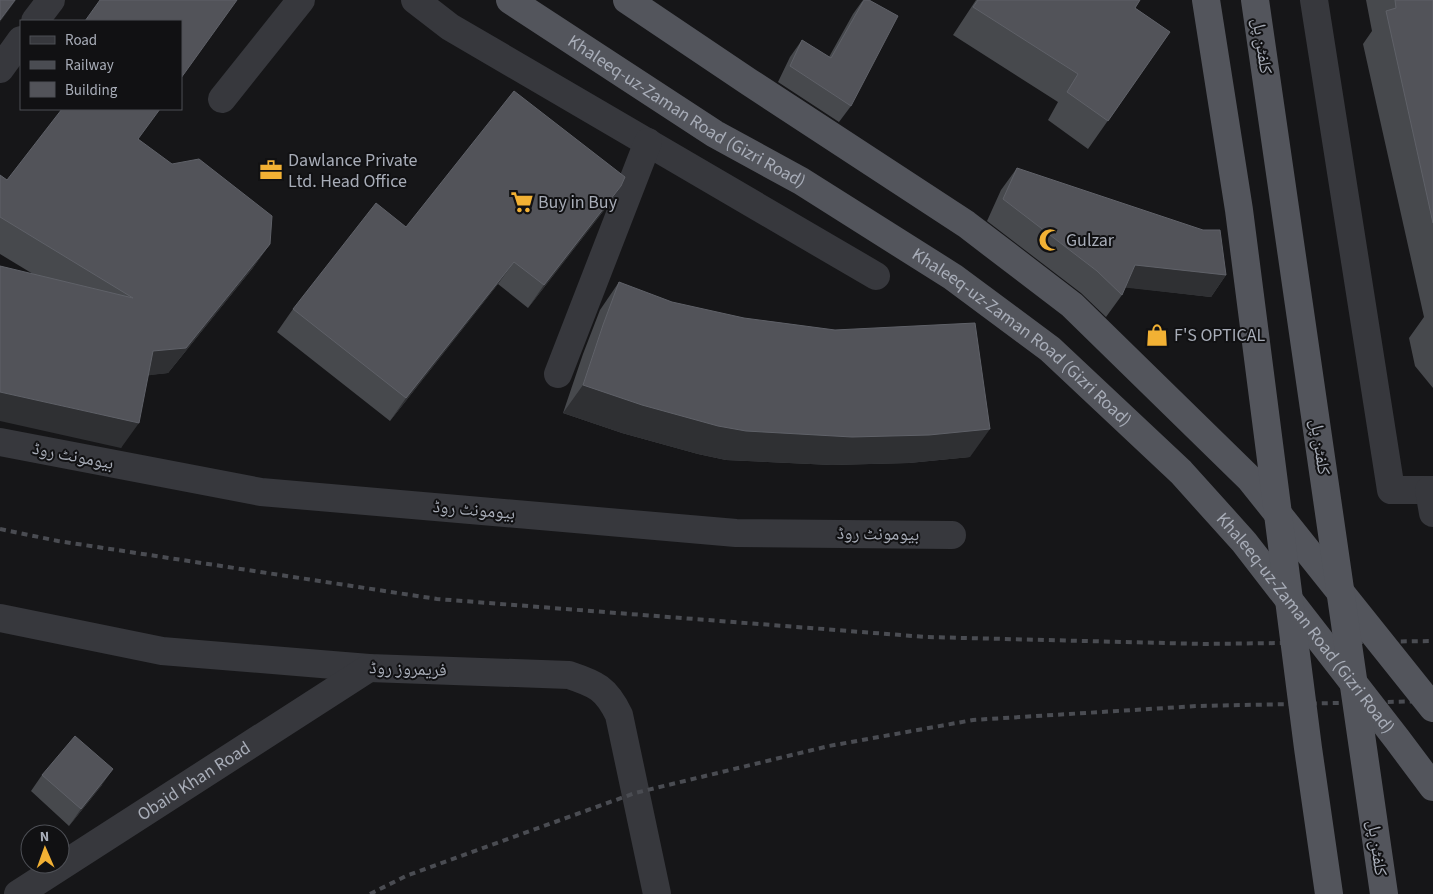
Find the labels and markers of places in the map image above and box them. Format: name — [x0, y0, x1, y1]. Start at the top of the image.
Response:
place label: Dawlance Private Ltd. Head Office — [288, 148, 418, 194]
office icon: Dawlance Private Ltd. Head Office — [258, 157, 284, 183]
supermarket icon: Buy in Buy — [509, 189, 535, 215]
place label: Buy in Buy — [538, 190, 618, 215]
mosque icon: Gulzar — [1037, 227, 1063, 253]
place label: Gulzar — [1066, 228, 1115, 253]
shop icon: F'S OPTICAL — [1144, 322, 1170, 348]
place label: F'S OPTICAL — [1174, 323, 1266, 348]

